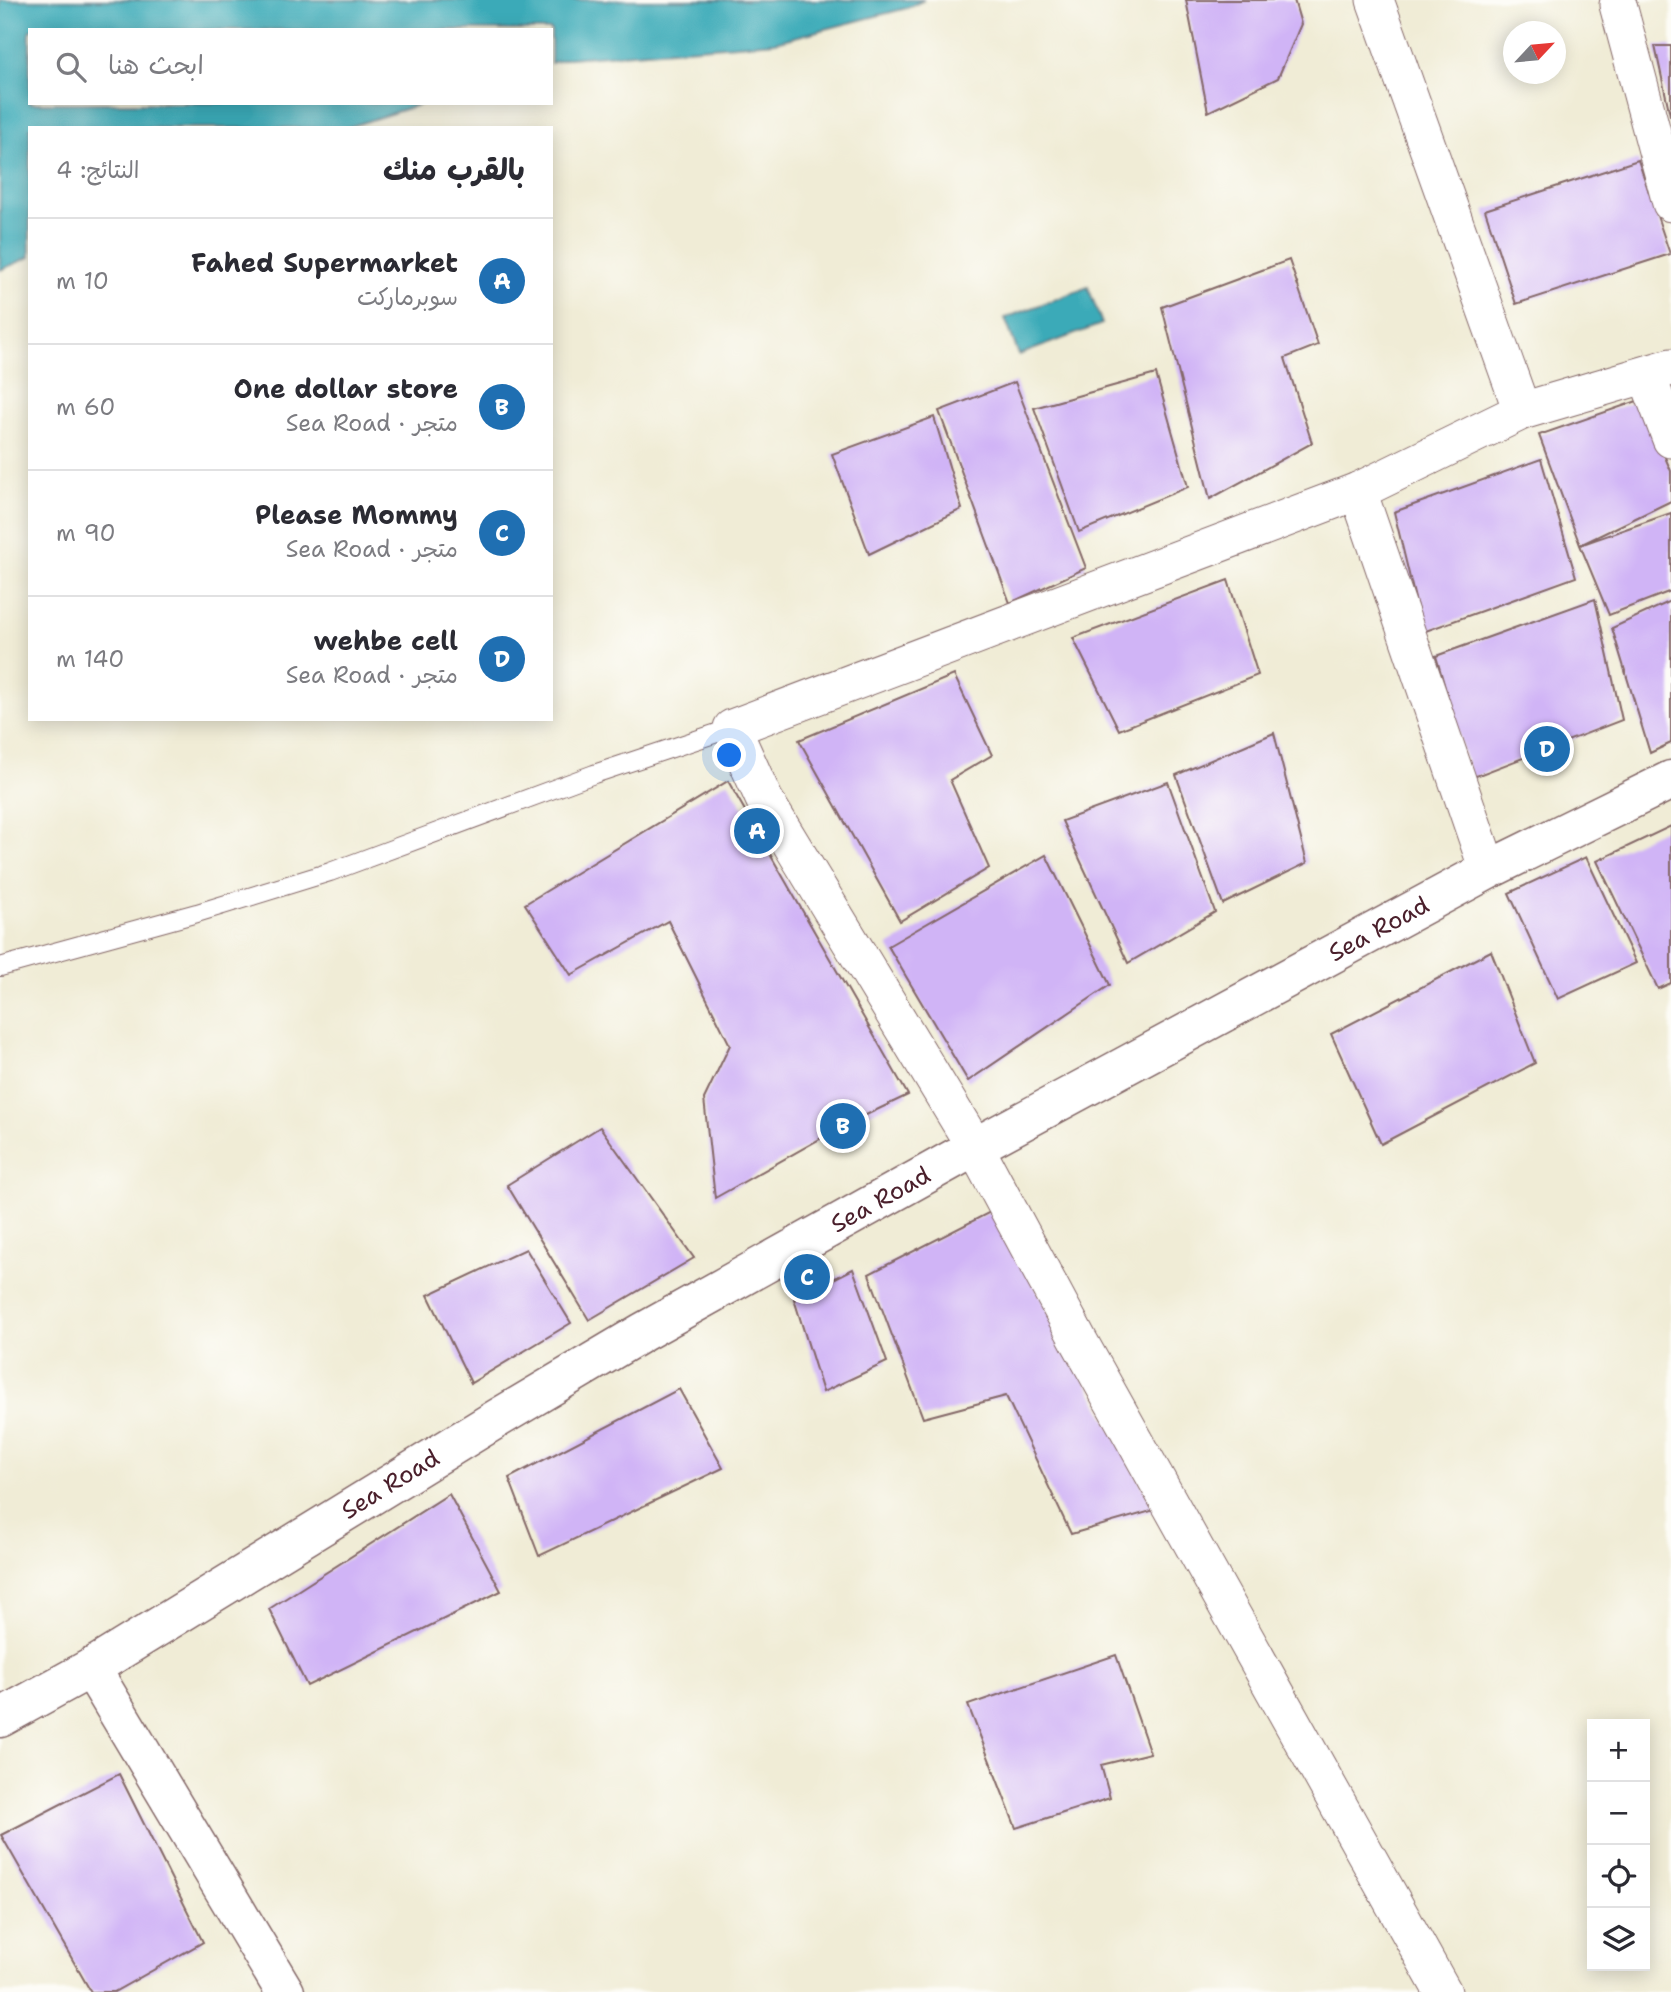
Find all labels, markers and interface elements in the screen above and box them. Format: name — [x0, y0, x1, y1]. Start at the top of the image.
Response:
north arrow — [1503, 21, 1566, 84]
search box — [28, 28, 553, 105]
text: ابحث هنا — [108, 47, 204, 82]
icon: search — [52, 48, 90, 86]
text: بالقرب منك — [383, 149, 525, 190]
text: النتائج: 4 — [56, 155, 139, 185]
text: Fahed Supermarket — [191, 245, 458, 280]
text: 10 m — [56, 266, 109, 296]
text: A — [493, 266, 511, 296]
text: سوبرماركت — [357, 282, 458, 312]
text: One dollar store — [234, 371, 458, 406]
text: 60 m — [56, 392, 115, 422]
text: B — [495, 392, 509, 422]
text: متجر · Sea Road — [286, 408, 458, 438]
text: Please Mommy — [255, 497, 458, 532]
text: 90 m — [56, 518, 116, 548]
text: C — [495, 518, 509, 548]
text: متجر · Sea Road — [286, 534, 458, 564]
text: wehbe cell — [314, 623, 458, 658]
text: 140 m — [56, 644, 124, 674]
text: D — [494, 644, 510, 674]
text: متجر · Sea Road — [286, 660, 458, 690]
pin: D — [1524, 723, 1570, 775]
your location — [712, 738, 746, 772]
pin: A — [734, 805, 780, 857]
street label: Sea Road — [1323, 889, 1435, 969]
pin: B — [820, 1100, 866, 1152]
street label: Sea Road — [825, 1159, 936, 1240]
pin: C — [784, 1251, 830, 1303]
street label: Sea Road — [335, 1442, 445, 1527]
map controls — [1587, 1719, 1650, 1971]
button: + — [1587, 1719, 1650, 1782]
button: − — [1587, 1782, 1650, 1845]
button: locate — [1587, 1845, 1650, 1908]
button: layers — [1587, 1908, 1650, 1971]

